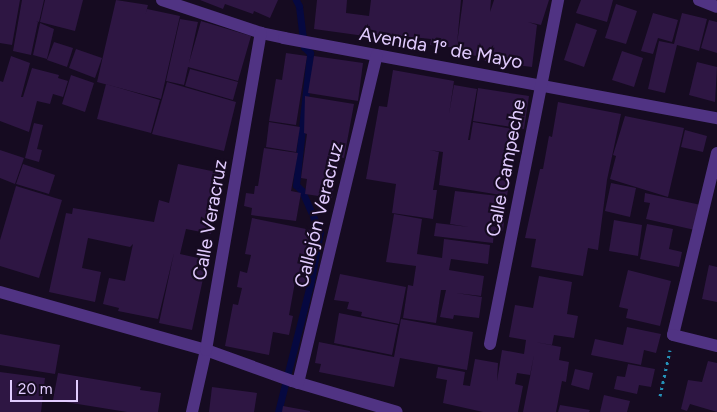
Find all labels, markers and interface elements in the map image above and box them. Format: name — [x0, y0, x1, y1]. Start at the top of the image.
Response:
street label: Avenida 1º de Mayo — [358, 22, 524, 74]
street label: Calle Campeche — [482, 97, 530, 239]
street label: Callejón Veracruz — [290, 140, 348, 290]
street label: Calle Veracruz — [188, 158, 232, 282]
scale bar — [12, 370, 80, 402]
text: 20 m — [18, 380, 52, 398]

